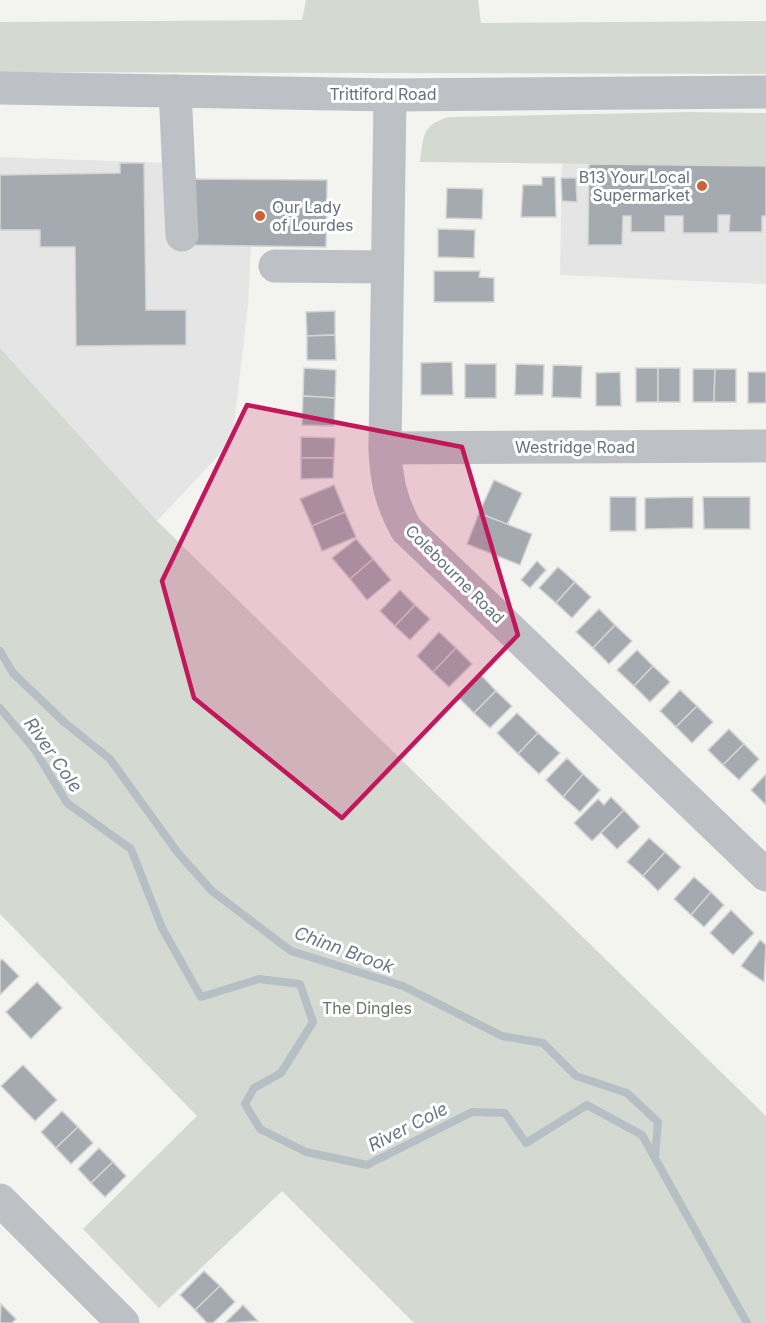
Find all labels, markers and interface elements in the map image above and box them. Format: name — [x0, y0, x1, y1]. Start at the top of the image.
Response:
street label: Trittiford Road — [329, 84, 437, 104]
place label: B13 Your Local Supermarket — [579, 167, 690, 205]
marker: B13 Your Local Supermarket — [695, 179, 709, 193]
place label: Our Lady of Lourdes — [272, 197, 353, 235]
marker: Our Lady of Lourdes — [253, 209, 267, 223]
street label: Westridge Road — [515, 437, 635, 457]
street label: Colebourne Road — [401, 520, 509, 628]
water label: River Cole — [20, 713, 87, 796]
water label: Chinn Brook — [292, 922, 398, 978]
park label: The Dingles — [322, 998, 412, 1018]
water label: River Cole — [364, 1098, 451, 1156]

